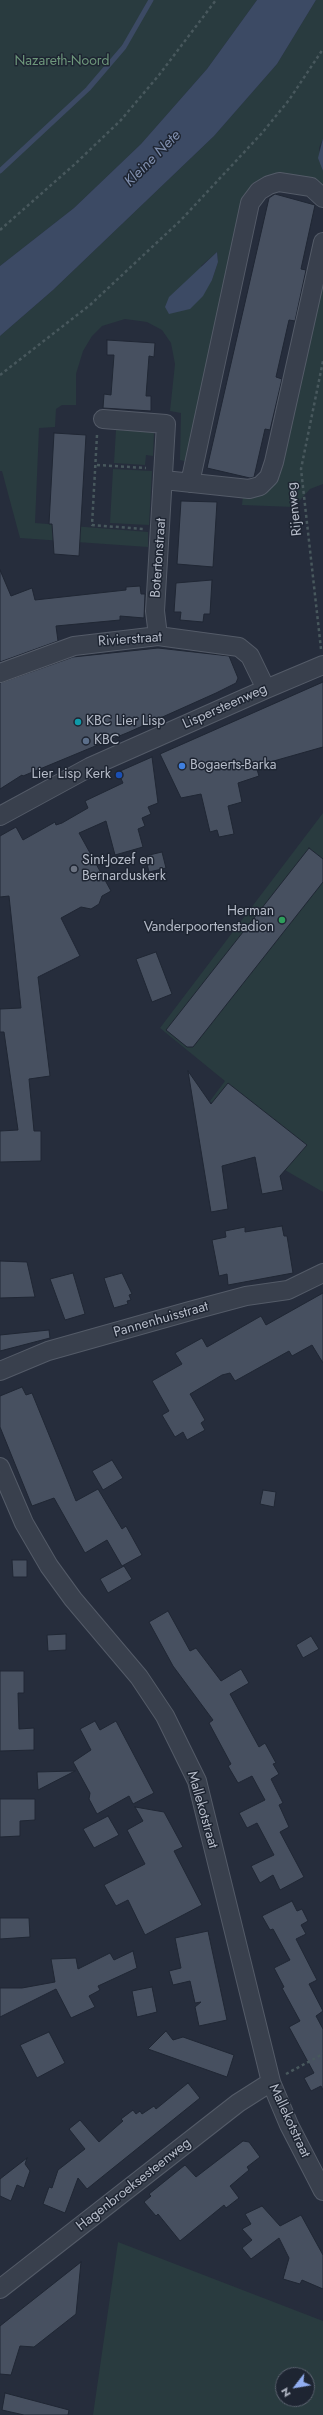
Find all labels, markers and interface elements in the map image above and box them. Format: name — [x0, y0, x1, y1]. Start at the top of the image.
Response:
park label: Nazareth-Noord — [14, 54, 110, 70]
water label: Kleine Nete — [121, 127, 185, 191]
street label: Rijenweg — [284, 481, 306, 537]
street label: Botertonstraat — [148, 518, 170, 598]
street label: Rivierstraat — [98, 629, 162, 651]
street label: Lispersteenweg — [180, 681, 270, 733]
place label: KBC Lier Lisp — [86, 714, 165, 730]
marker: KBC Lier Lisp — [73, 717, 83, 727]
place label: KBC — [94, 733, 119, 749]
marker: KBC — [81, 736, 91, 746]
place label: Bogaerts-Barka — [190, 758, 276, 774]
marker: Bogaerts-Barka — [177, 761, 187, 771]
place label: Lier Lisp Kerk — [31, 767, 111, 783]
marker: Lier Lisp Kerk — [114, 770, 124, 780]
place label: Sint-Jozef en Bernarduskerk — [82, 853, 166, 886]
marker: Sint-Jozef en Bernarduskerk — [69, 864, 79, 874]
place label: Herman Vanderpoortenstadion — [144, 904, 274, 936]
marker: Herman Vanderpoortenstadion — [277, 915, 287, 925]
street label: Pannenhuisstraat — [112, 1298, 210, 1342]
street label: Mallekotstraat — [183, 1770, 221, 1850]
street label: Mallekotstraat — [265, 2082, 313, 2160]
street label: Hagenbroeksesteenweg — [73, 2135, 195, 2235]
north arrow — [275, 2367, 315, 2407]
text: N — [276, 2385, 295, 2401]

